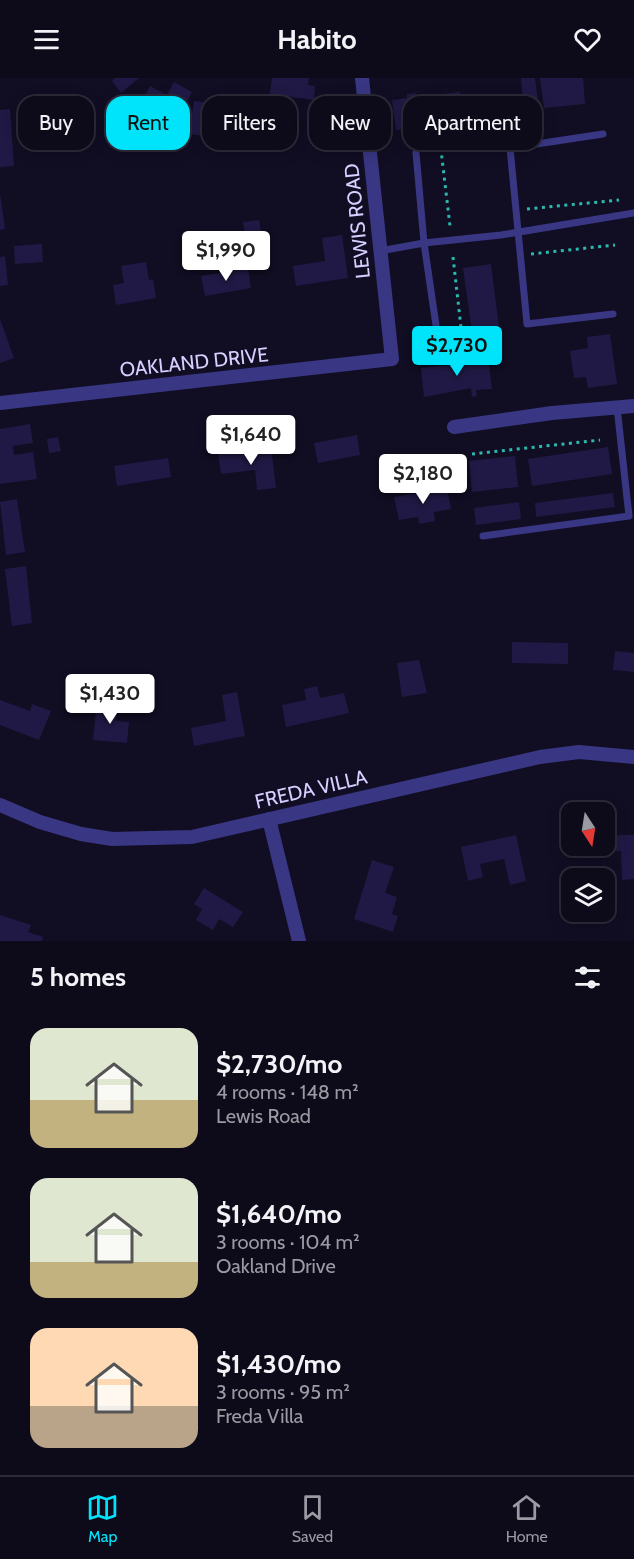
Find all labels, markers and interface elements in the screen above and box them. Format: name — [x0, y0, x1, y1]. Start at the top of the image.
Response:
icon: menu — [30, 23, 63, 56]
text: Habito — [277, 23, 357, 56]
icon: heart — [571, 23, 604, 56]
chip: Buy — [18, 96, 94, 150]
chip: Rent — [106, 96, 190, 150]
chip: Filters — [202, 96, 297, 150]
chip: New — [309, 96, 391, 150]
chip: Apartment — [403, 96, 542, 150]
street label: LEWIS ROAD — [339, 162, 375, 280]
pin: $1,990 — [177, 231, 275, 282]
text: $1,990 — [196, 238, 256, 262]
pin: $2,730 — [408, 326, 506, 377]
text: $2,730 — [426, 333, 488, 357]
street label: OAKLAND DRIVE — [119, 342, 269, 382]
pin: $1,640 — [202, 415, 300, 466]
text: $1,640 — [220, 422, 282, 446]
pin: $2,180 — [374, 454, 472, 505]
text: $2,180 — [393, 461, 453, 485]
pin: $1,430 — [61, 674, 159, 725]
text: $1,430 — [80, 681, 140, 705]
street label: FREDA VILLA — [253, 764, 370, 814]
north arrow — [561, 802, 615, 856]
map controls — [561, 802, 615, 922]
button: layers — [561, 868, 615, 922]
text: 5 homes — [30, 961, 126, 993]
icon: filters — [571, 961, 604, 994]
text: $2,730/mo — [216, 1048, 342, 1080]
icon: home — [78, 1052, 150, 1124]
text: 4 rooms · 148 m² — [216, 1080, 359, 1104]
text: Lewis Road — [216, 1104, 311, 1128]
text: $1,640/mo — [216, 1198, 342, 1230]
icon: home — [78, 1202, 150, 1274]
text: 3 rooms · 104 m² — [216, 1230, 360, 1254]
text: Oakland Drive — [216, 1254, 336, 1278]
text: $1,430/mo — [216, 1348, 341, 1380]
icon: home — [78, 1352, 150, 1424]
text: 3 rooms · 95 m² — [216, 1380, 350, 1404]
text: Freda Villa — [216, 1404, 303, 1428]
tab: Map — [86, 1491, 119, 1546]
tab: Saved — [292, 1491, 333, 1546]
tab: Home — [506, 1491, 548, 1546]

